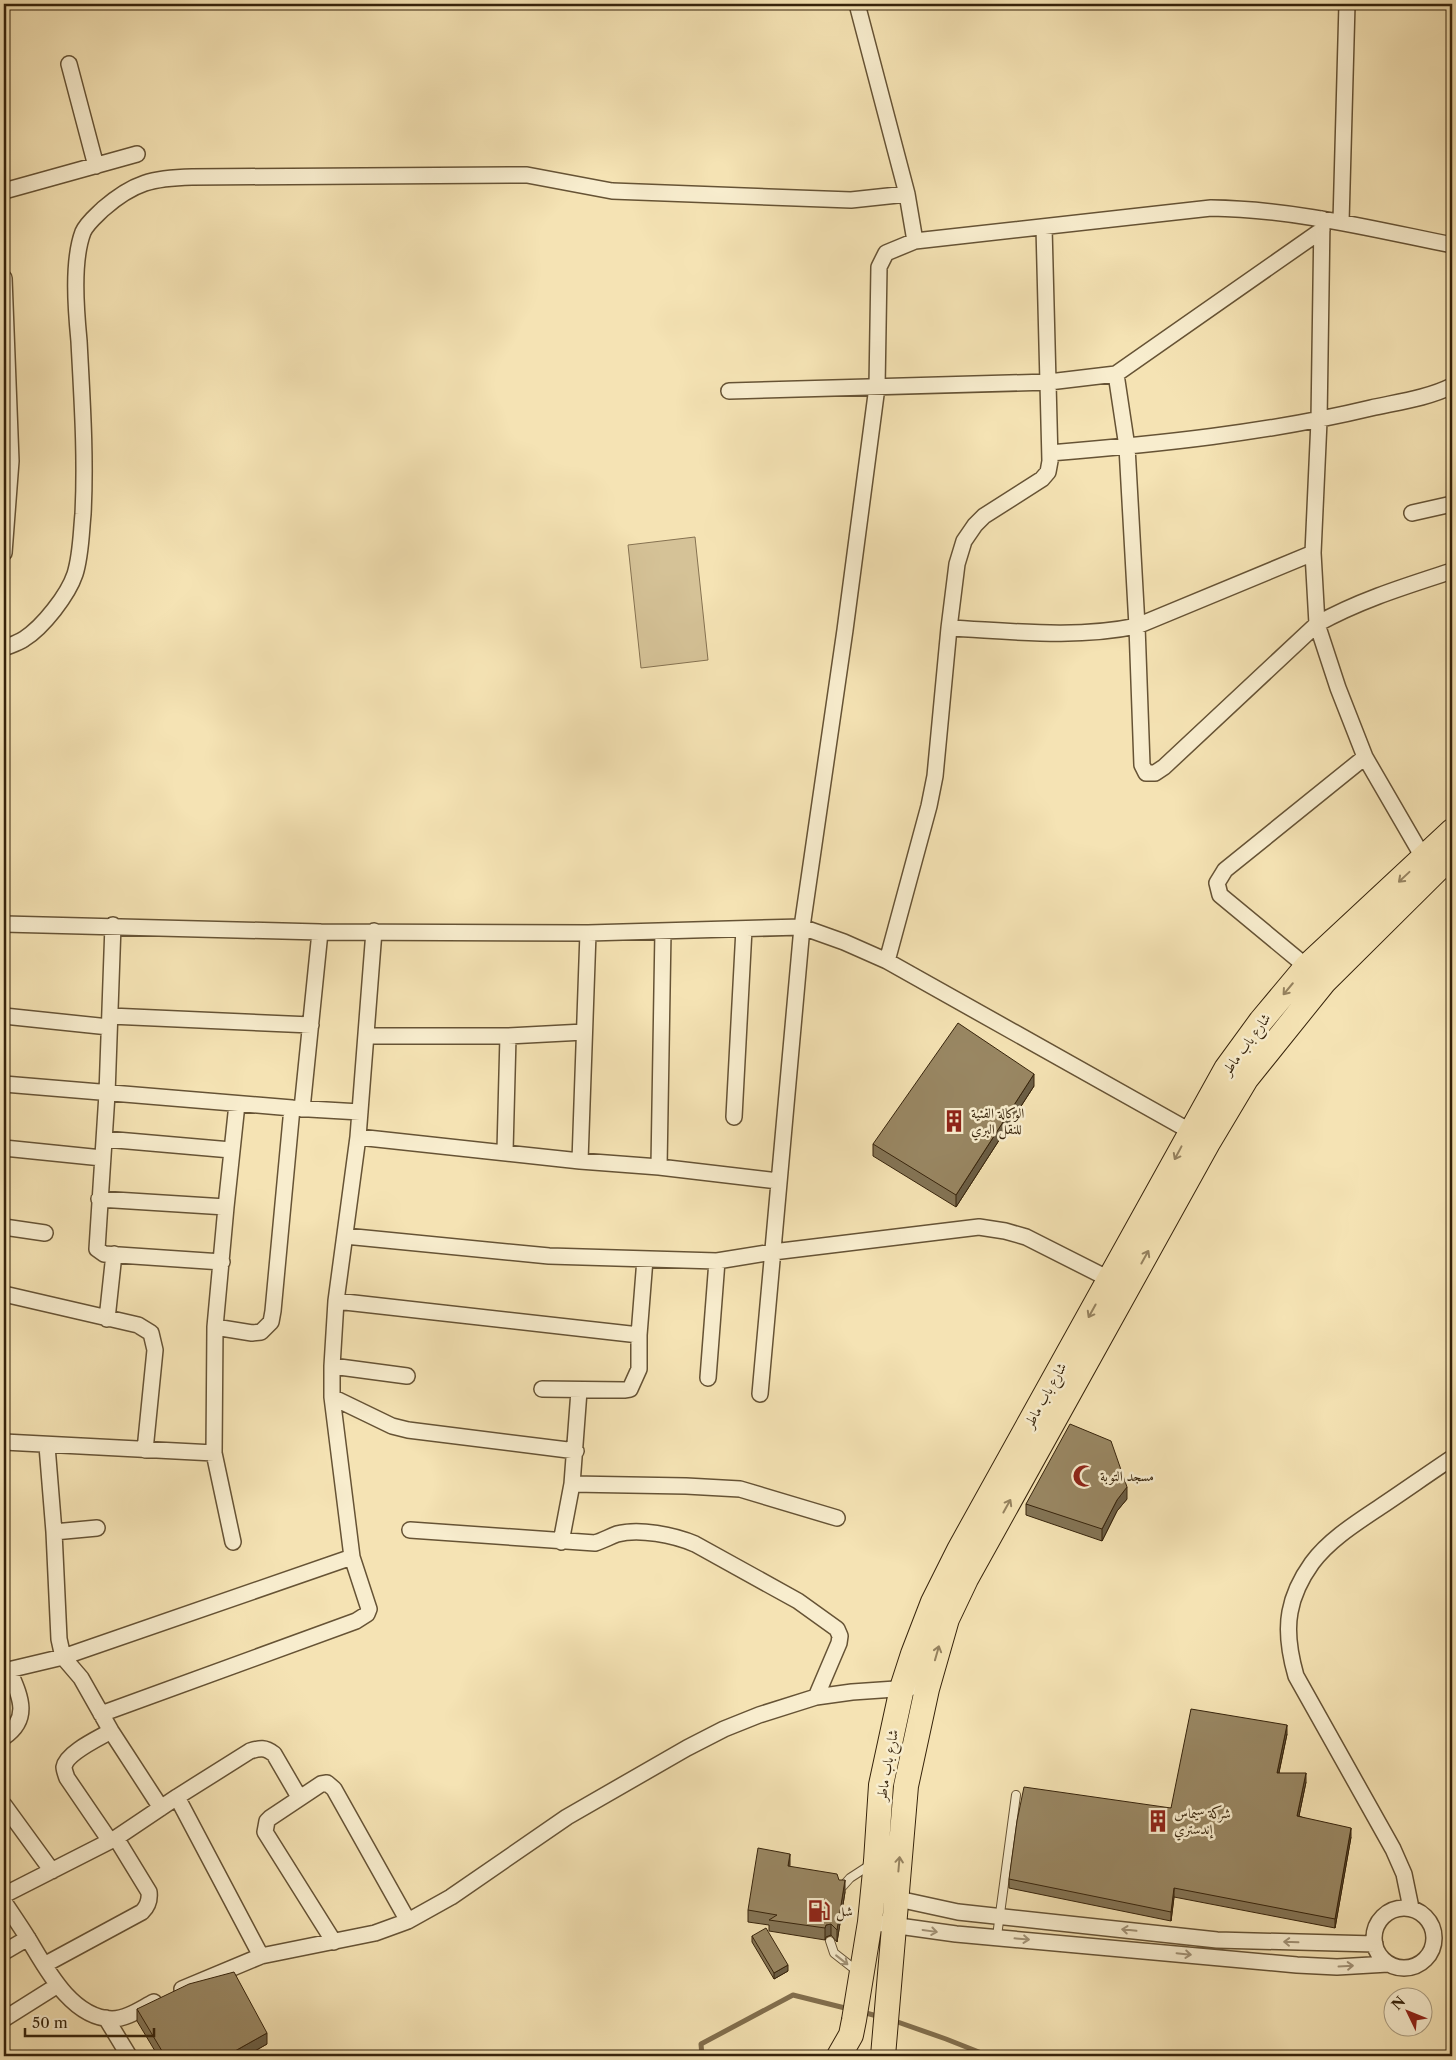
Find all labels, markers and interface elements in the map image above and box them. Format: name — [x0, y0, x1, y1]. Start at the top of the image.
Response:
one-way arrow — [1398, 871, 1411, 883]
one-way arrow — [1282, 983, 1293, 996]
street label: شارع باب ماطر — [1216, 1010, 1277, 1082]
place label: الوكالة الفنية للنقل البري — [971, 1104, 1024, 1141]
building icon: الوكالة الفنية للنقل البري — [941, 1108, 967, 1134]
one-way arrow — [1173, 1146, 1183, 1161]
one-way arrow — [1140, 1250, 1150, 1265]
one-way arrow — [1087, 1304, 1097, 1318]
street label: شارع باب ماطر — [1019, 1359, 1073, 1434]
mosque icon: مسجد التوبة — [1071, 1463, 1097, 1489]
place label: مسجد التوبة — [1100, 1467, 1154, 1485]
one-way arrow — [1002, 1500, 1012, 1514]
one-way arrow — [933, 1645, 943, 1661]
street label: شارع باب ماطر — [872, 1728, 905, 1805]
place label: شركة سيماس إندستري — [1174, 1804, 1231, 1841]
building icon: شركة سيماس إندستري — [1145, 1808, 1171, 1834]
one-way arrow — [895, 1856, 904, 1872]
fuel station icon: شل — [806, 1898, 832, 1924]
place label: شل — [836, 1902, 853, 1922]
one-way arrow — [1121, 1925, 1137, 1935]
one-way arrow — [922, 1926, 938, 1936]
one-way arrow — [1014, 1934, 1030, 1943]
one-way arrow — [1283, 1937, 1300, 1947]
one-way arrow — [1176, 1949, 1192, 1959]
one-way arrow — [835, 1955, 849, 1965]
one-way arrow — [1338, 1962, 1354, 1971]
north arrow — [1384, 1988, 1434, 2038]
text: N — [1388, 1993, 1409, 2014]
scale bar — [25, 2005, 154, 2037]
text: 50 m — [32, 2013, 68, 2032]

